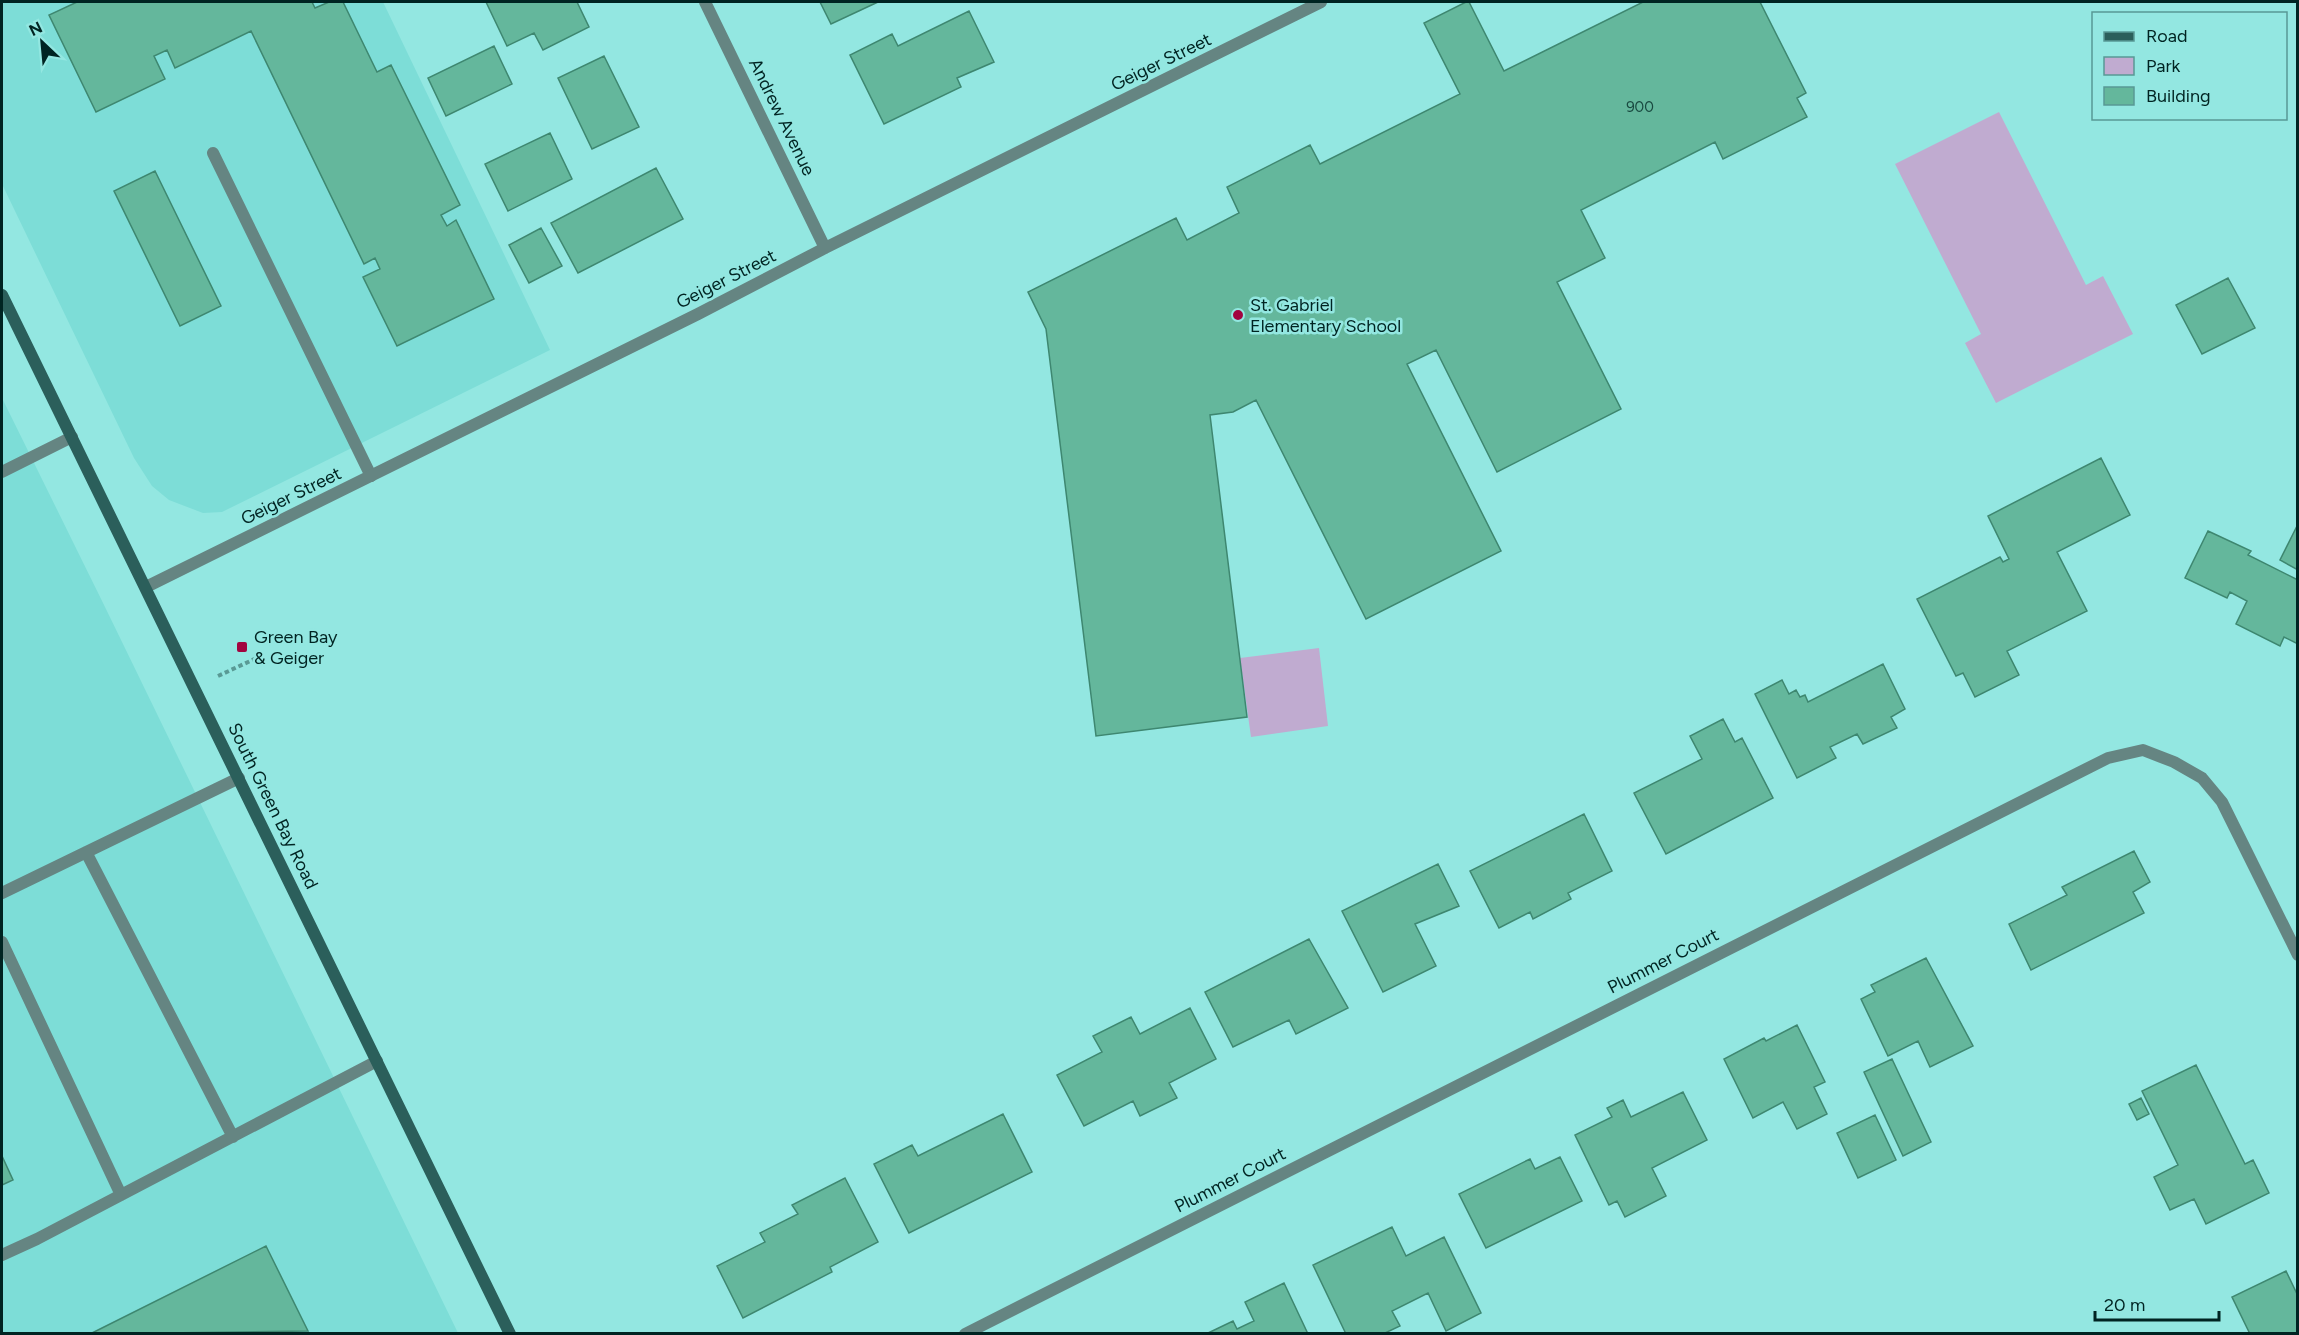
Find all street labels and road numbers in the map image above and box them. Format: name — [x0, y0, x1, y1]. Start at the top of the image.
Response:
street label: Geiger Street — [1107, 28, 1215, 96]
street label: Andrew Avenue — [744, 55, 820, 179]
street label: Geiger Street — [672, 244, 780, 314]
street label: Geiger Street — [237, 462, 345, 530]
street label: South Green Bay Road — [223, 719, 323, 893]
street label: Plummer Court — [1604, 923, 1722, 998]
street label: Plummer Court — [1171, 1142, 1289, 1217]

